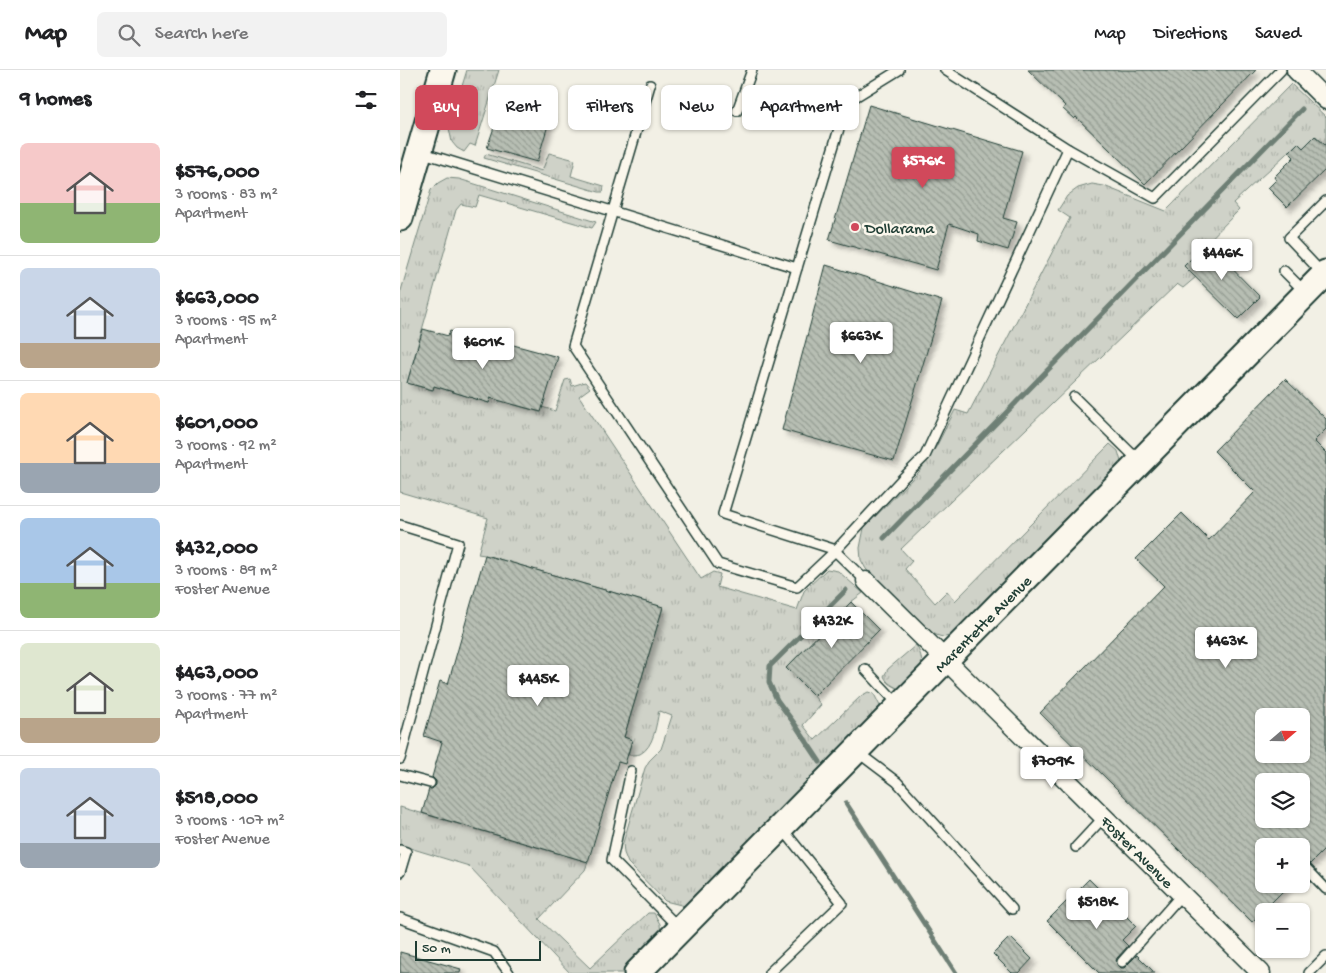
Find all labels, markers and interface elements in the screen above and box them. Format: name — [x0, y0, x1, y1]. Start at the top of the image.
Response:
search box — [97, 12, 447, 57]
text: Map — [25, 20, 67, 49]
icon: search — [115, 21, 143, 49]
text: Search here — [155, 23, 248, 46]
text: Map — [1094, 24, 1126, 45]
text: Directions — [1154, 24, 1227, 45]
text: Saved — [1255, 24, 1301, 45]
chip: Buy — [415, 85, 478, 130]
chip: Rent — [488, 85, 558, 130]
chip: Filters — [568, 85, 651, 130]
chip: New — [661, 85, 732, 130]
chip: Apartment — [742, 85, 859, 130]
icon: filters — [352, 86, 380, 114]
text: 9 homes — [20, 88, 91, 113]
pin: $576K — [888, 146, 958, 189]
text: $576K — [903, 153, 943, 172]
text: $576,000 — [175, 161, 259, 186]
icon: home — [60, 163, 120, 223]
text: 3 rooms · 83 m² — [175, 186, 278, 205]
text: Apartment — [175, 205, 247, 224]
marker: Dollarama — [849, 221, 861, 233]
place label: Dollarama — [864, 221, 936, 240]
pin: $446K — [1187, 238, 1257, 281]
text: $446K — [1202, 245, 1242, 264]
text: $663,000 — [175, 287, 259, 312]
icon: home — [60, 288, 120, 348]
text: 3 rooms · 95 m² — [175, 312, 277, 331]
pin: $663K — [826, 322, 896, 364]
pin: $601K — [448, 328, 518, 370]
text: $663K — [841, 328, 881, 347]
text: Apartment — [175, 331, 247, 350]
text: $601K — [463, 334, 503, 353]
text: $601,000 — [175, 412, 258, 437]
icon: home — [60, 413, 120, 473]
text: 3 rooms · 92 m² — [175, 437, 277, 456]
text: Apartment — [175, 456, 247, 475]
text: $432,000 — [175, 537, 258, 562]
icon: home — [60, 538, 120, 598]
text: 3 rooms · 89 m² — [175, 562, 277, 581]
street label: Marentette Avenue — [932, 572, 1038, 678]
text: Foster Avenue — [175, 581, 270, 600]
pin: $432K — [797, 606, 867, 649]
text: $432K — [812, 613, 852, 632]
pin: $463K — [1191, 626, 1261, 669]
text: $463K — [1206, 633, 1246, 652]
text: $463,000 — [175, 662, 258, 687]
icon: home — [60, 663, 120, 723]
pin: $445K — [503, 664, 573, 707]
text: $445K — [518, 671, 558, 690]
text: 3 rooms · 77 m² — [175, 687, 277, 706]
text: Apartment — [175, 706, 247, 725]
north arrow — [1255, 708, 1310, 762]
map controls — [1255, 708, 1310, 958]
pin: $709K — [1017, 746, 1087, 789]
text: $709K — [1031, 753, 1073, 772]
button: layers — [1255, 773, 1310, 828]
text: $518,000 — [175, 787, 258, 812]
icon: home — [60, 788, 120, 848]
text: 3 rooms · 107 m² — [175, 812, 285, 831]
street label: Foster Avenue — [1095, 813, 1176, 894]
text: Foster Avenue — [175, 831, 270, 850]
button: + — [1255, 838, 1310, 893]
pin: $518K — [1062, 888, 1132, 930]
text: $518K — [1077, 894, 1117, 913]
button: − — [1255, 903, 1310, 958]
scale bar — [415, 938, 541, 961]
text: 50 m — [422, 941, 451, 958]

